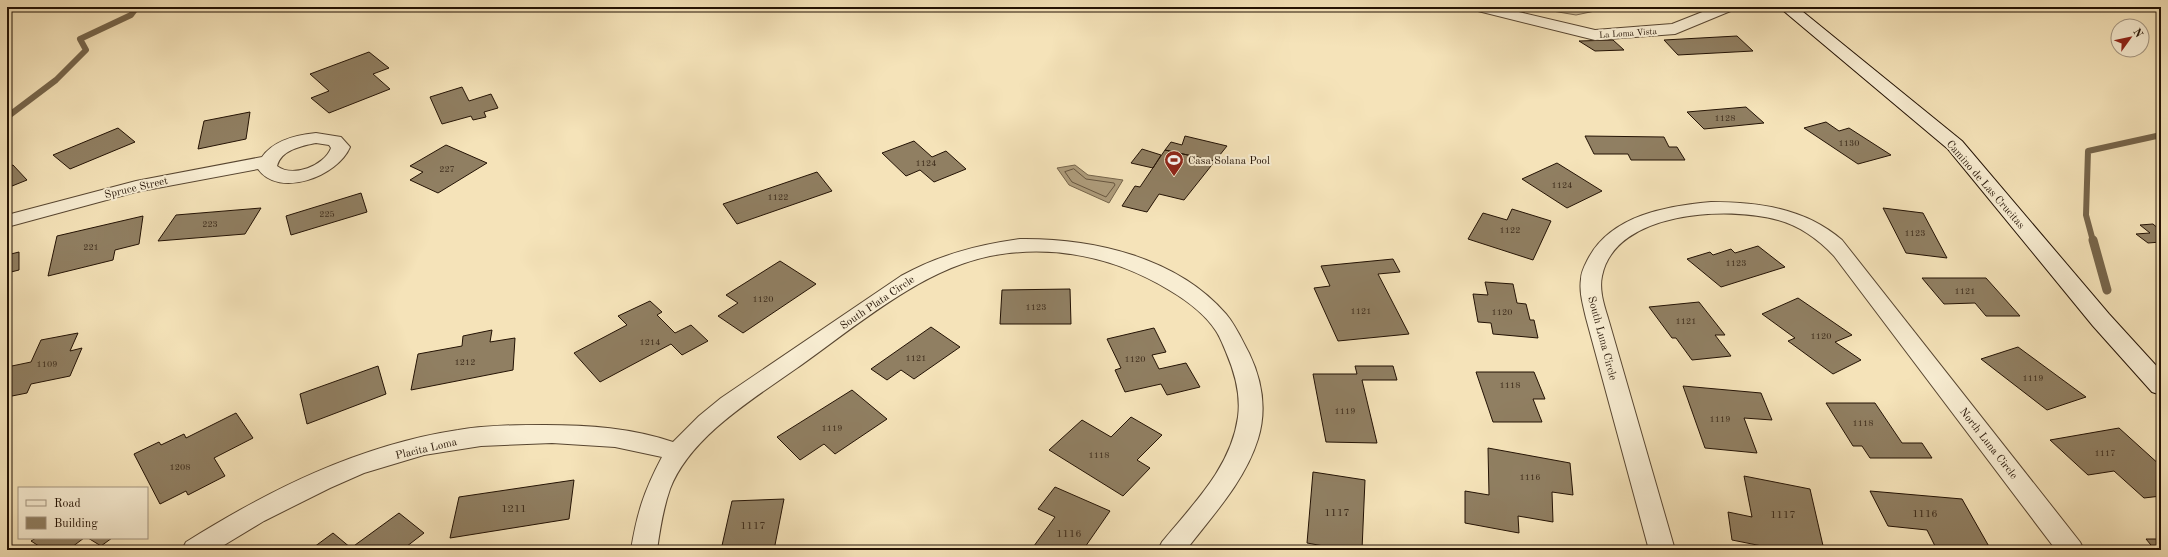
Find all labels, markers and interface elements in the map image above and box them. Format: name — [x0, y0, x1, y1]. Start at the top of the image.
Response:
north arrow — [2110, 18, 2150, 58]
street label: La Loma Vista — [1599, 27, 1658, 40]
text: N — [2130, 27, 2144, 40]
house number: 1128 — [1715, 114, 1735, 123]
house number: 1130 — [1839, 139, 1859, 148]
street label: Camino de Las Crucitas — [1944, 139, 2026, 231]
sports icon: Casa Solana Pool — [1163, 149, 1185, 177]
place label: Casa Solana Pool — [1188, 156, 1270, 167]
house number: 1124 — [916, 159, 936, 168]
house number: 227 — [439, 165, 455, 174]
street label: Spruce Street — [103, 176, 169, 201]
house number: 1124 — [1552, 181, 1572, 190]
house number: 1122 — [768, 193, 788, 202]
house number: 225 — [319, 210, 335, 219]
house number: 223 — [202, 220, 218, 229]
house number: 1122 — [1500, 226, 1520, 235]
house number: 1123 — [1905, 229, 1925, 238]
house number: 221 — [83, 243, 99, 252]
house number: 1123 — [1726, 259, 1746, 268]
street label: South Plata Circle — [839, 274, 917, 332]
house number: 1121 — [1955, 287, 1975, 296]
house number: 1120 — [753, 295, 773, 304]
street label: South Luna Circle — [1585, 295, 1618, 382]
house number: 1123 — [1026, 303, 1046, 312]
house number: 1121 — [1351, 307, 1371, 316]
house number: 1120 — [1492, 308, 1512, 317]
house number: 1121 — [1676, 317, 1696, 326]
house number: 1120 — [1811, 332, 1831, 341]
house number: 1214 — [640, 338, 660, 347]
house number: 1121 — [906, 354, 926, 363]
house number: 1120 — [1125, 355, 1145, 364]
house number: 1212 — [455, 358, 475, 367]
house number: 1109 — [37, 360, 57, 369]
house number: 1119 — [2023, 374, 2043, 383]
house number: 1118 — [1500, 381, 1520, 390]
street label: North Luna Circle — [1957, 406, 2019, 481]
house number: 1119 — [1335, 407, 1355, 416]
house number: 1119 — [1710, 415, 1730, 424]
house number: 1118 — [1853, 419, 1873, 428]
house number: 1119 — [822, 424, 842, 433]
street label: Placita Loma — [394, 437, 459, 462]
house number: 1117 — [2095, 449, 2115, 458]
house number: 1118 — [1089, 451, 1109, 460]
house number: 1208 — [170, 463, 190, 472]
house number: 1116 — [1520, 473, 1540, 482]
legend — [18, 487, 148, 539]
text: Road — [54, 498, 81, 510]
house number: 1211 — [501, 504, 527, 515]
house number: 1117 — [1324, 508, 1350, 519]
house number: 1116 — [1912, 509, 1938, 520]
house number: 1117 — [1770, 510, 1796, 521]
text: Building — [54, 518, 98, 530]
house number: 1117 — [740, 521, 766, 532]
house number: 1116 — [1056, 529, 1082, 540]

